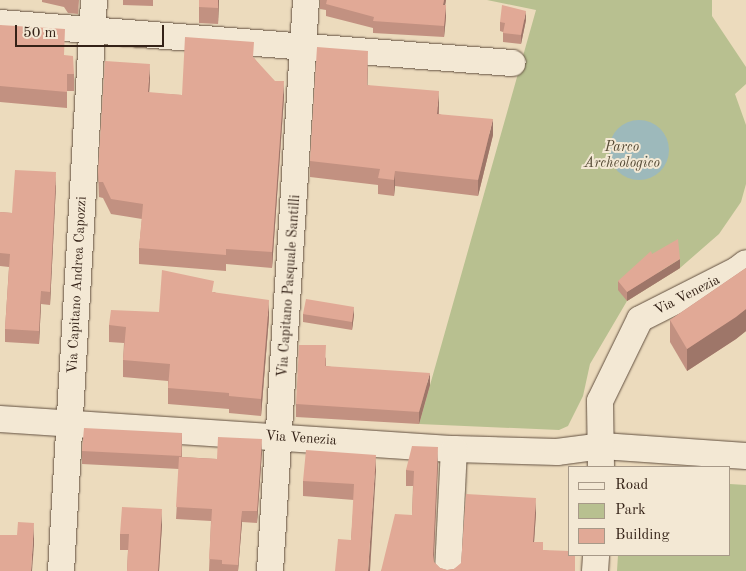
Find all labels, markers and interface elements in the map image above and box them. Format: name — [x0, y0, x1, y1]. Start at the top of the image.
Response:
scale bar — [18, 15, 166, 47]
text: 50 m — [23, 26, 57, 41]
park label: Parco Archeologico — [584, 139, 660, 172]
street label: Via Capitano Pasquale Santilli — [274, 194, 304, 378]
street label: Via Capitano Andrea Capozzi — [64, 196, 90, 374]
street label: Via Venezia — [651, 271, 723, 319]
street label: Via Venezia — [265, 427, 337, 449]
legend — [568, 466, 731, 556]
text: Road — [615, 478, 648, 493]
text: Park — [615, 503, 646, 518]
text: Building — [615, 528, 670, 543]

